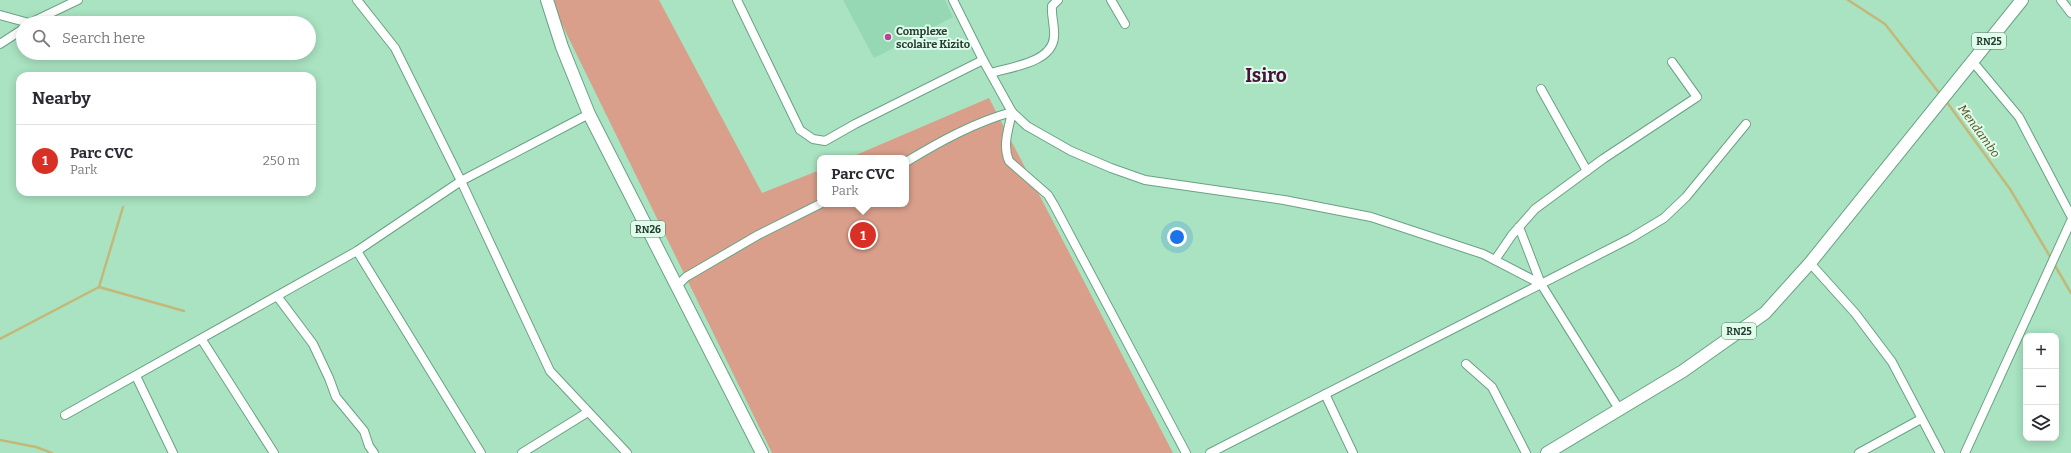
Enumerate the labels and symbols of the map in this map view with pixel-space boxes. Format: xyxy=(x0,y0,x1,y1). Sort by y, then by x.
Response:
place label: Complexe scolaire Kizito xyxy=(896,25,970,51)
marker: Complexe scolaire Kizito xyxy=(883,32,893,42)
road number: RN25 xyxy=(1972,33,2006,49)
district label: Isiro xyxy=(1245,64,1287,87)
water label: Mendambo xyxy=(1955,102,2003,160)
pin: 1 xyxy=(850,220,876,250)
road number: RN26 xyxy=(631,221,665,237)
your location xyxy=(1167,227,1187,247)
road number: RN25 xyxy=(1722,323,1756,339)

